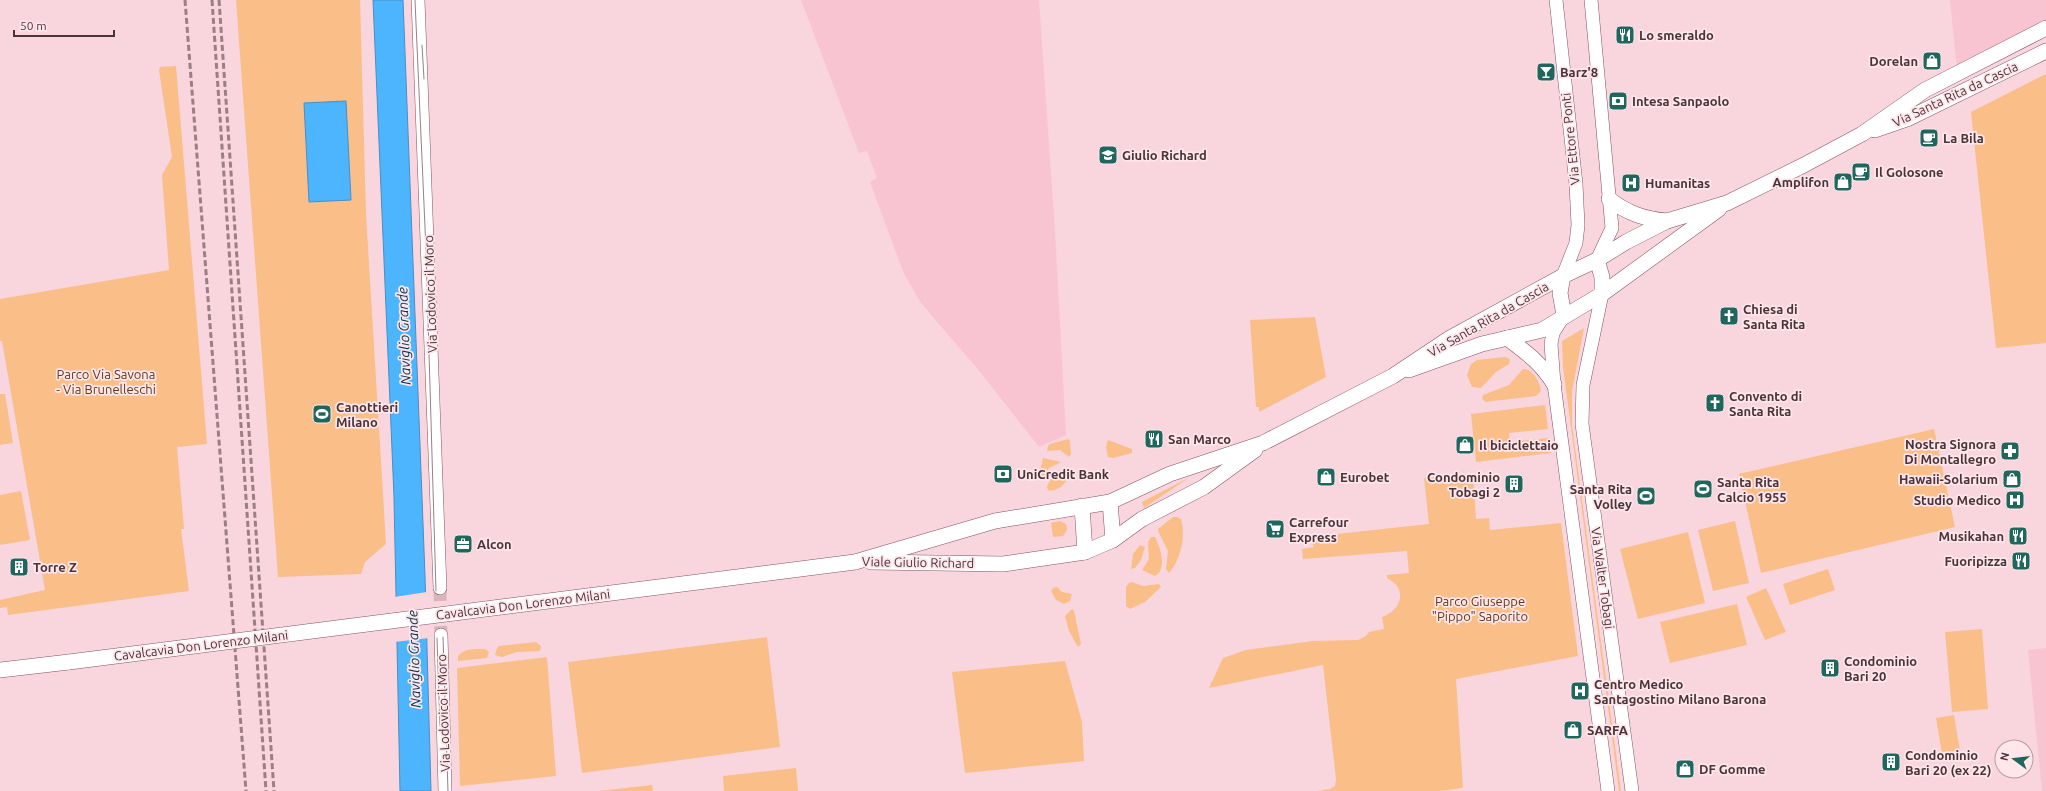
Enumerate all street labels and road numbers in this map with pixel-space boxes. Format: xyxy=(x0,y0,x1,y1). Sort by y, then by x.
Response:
street label: Via Santa Rita da Cascia xyxy=(1890,59,2020,129)
street label: Via Ettore Ponti xyxy=(1558,92,1582,186)
street label: Via Lodovico il Moro xyxy=(421,235,439,353)
street label: Via Santa Rita da Cascia xyxy=(1425,279,1551,359)
street label: Via Walter Tobagi xyxy=(1589,526,1617,630)
street label: Viale Giulio Richard xyxy=(862,554,974,570)
street label: Cavalcavia Don Lorenzo Milani xyxy=(435,586,611,622)
street label: Cavalcavia Don Lorenzo Milani xyxy=(113,627,289,663)
street label: Via Lodovico il Moro xyxy=(434,654,452,772)

